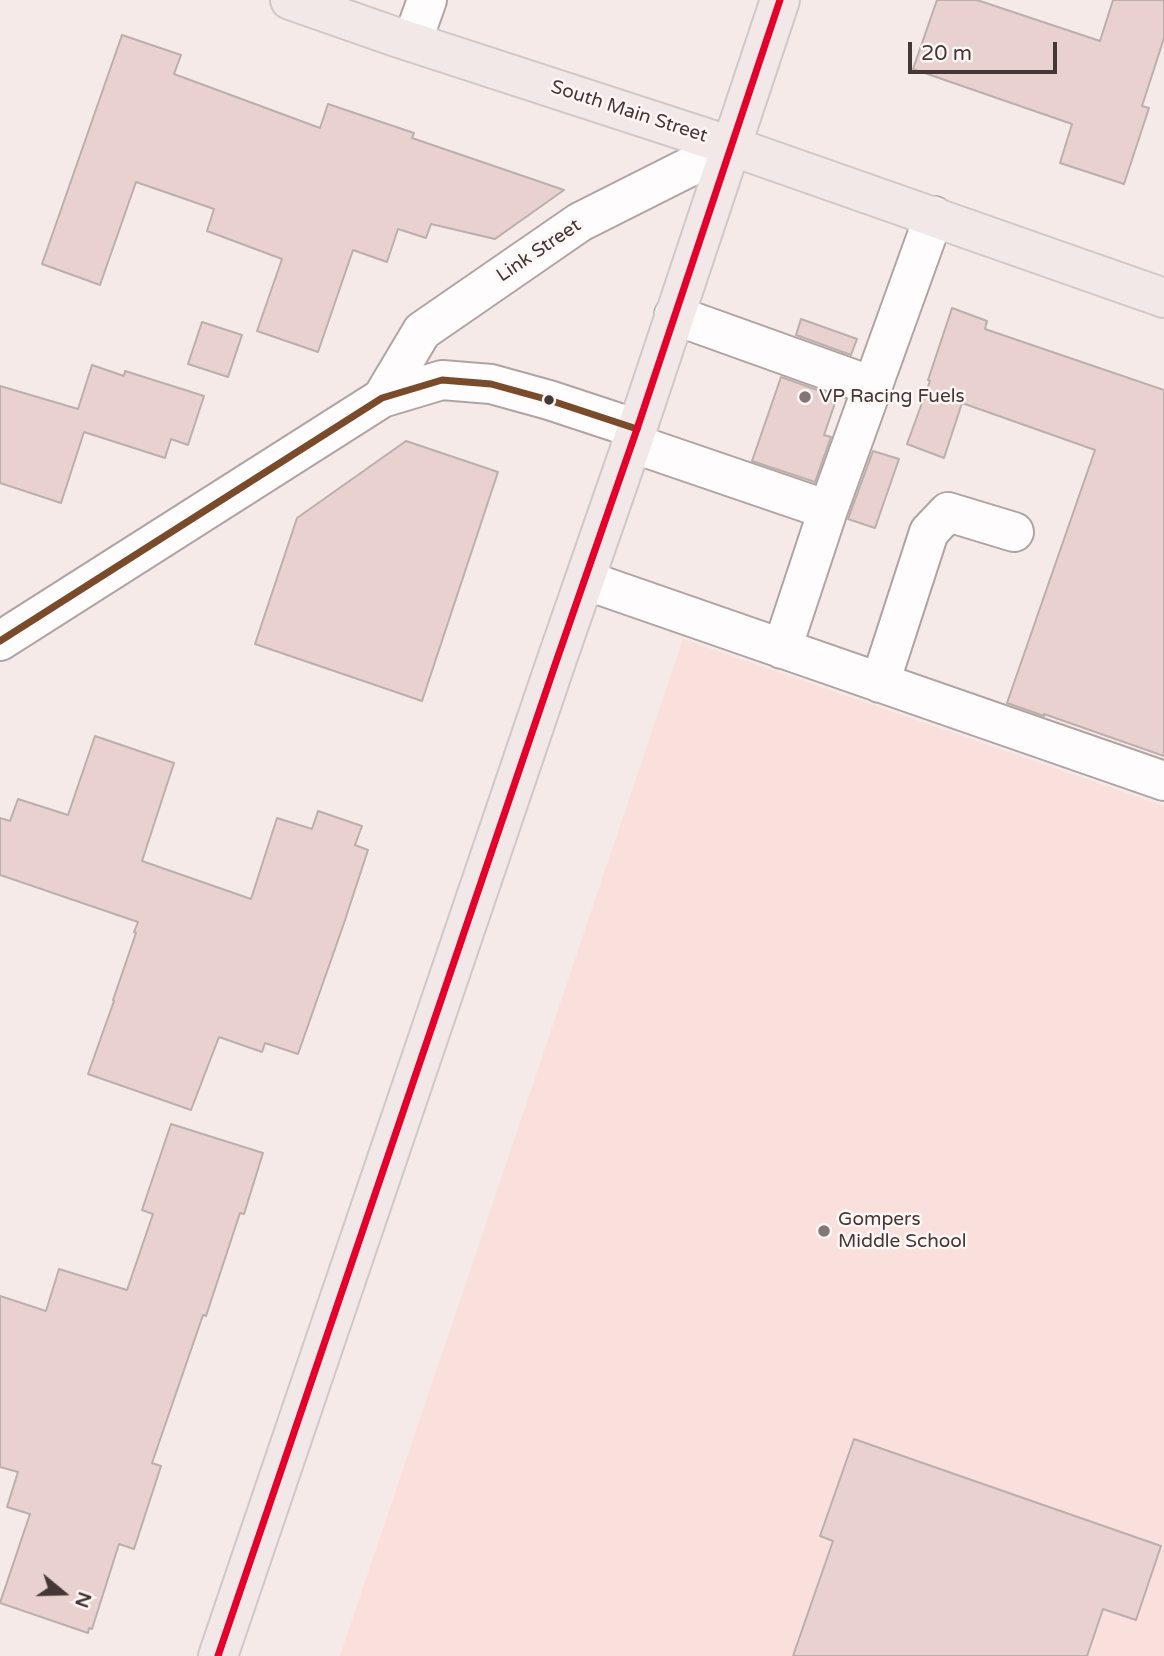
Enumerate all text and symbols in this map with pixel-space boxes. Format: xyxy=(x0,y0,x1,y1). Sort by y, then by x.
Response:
scale bar xyxy=(912,28,1061,72)
text: 20 m xyxy=(921,41,972,66)
street label: South Main Street xyxy=(548,76,710,148)
street label: Link Street xyxy=(492,214,586,288)
place label: VP Racing Fuels xyxy=(819,386,965,408)
marker: VP Racing Fuels xyxy=(797,389,813,405)
unlabelled marker xyxy=(542,393,556,407)
place label: Gompers Middle School xyxy=(838,1209,967,1253)
marker: Gompers Middle School xyxy=(816,1223,832,1239)
north arrow xyxy=(28,1558,98,1628)
text: N xyxy=(70,1589,96,1611)

